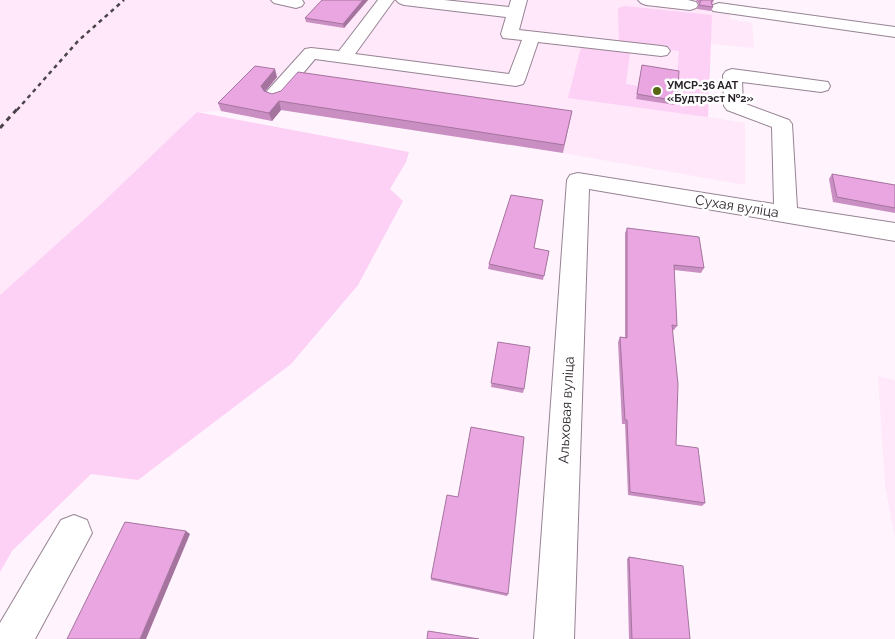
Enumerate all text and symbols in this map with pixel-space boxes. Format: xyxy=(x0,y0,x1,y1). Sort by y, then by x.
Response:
place label: УМСР-36 ААТ «Будтрэст №2» xyxy=(666,79,754,105)
marker: УМСР-36 ААТ «Будтрэст №2» xyxy=(651,85,663,97)
street label: Сухая вуліца xyxy=(694,191,780,221)
street label: Альховая вуліца xyxy=(555,356,577,464)

